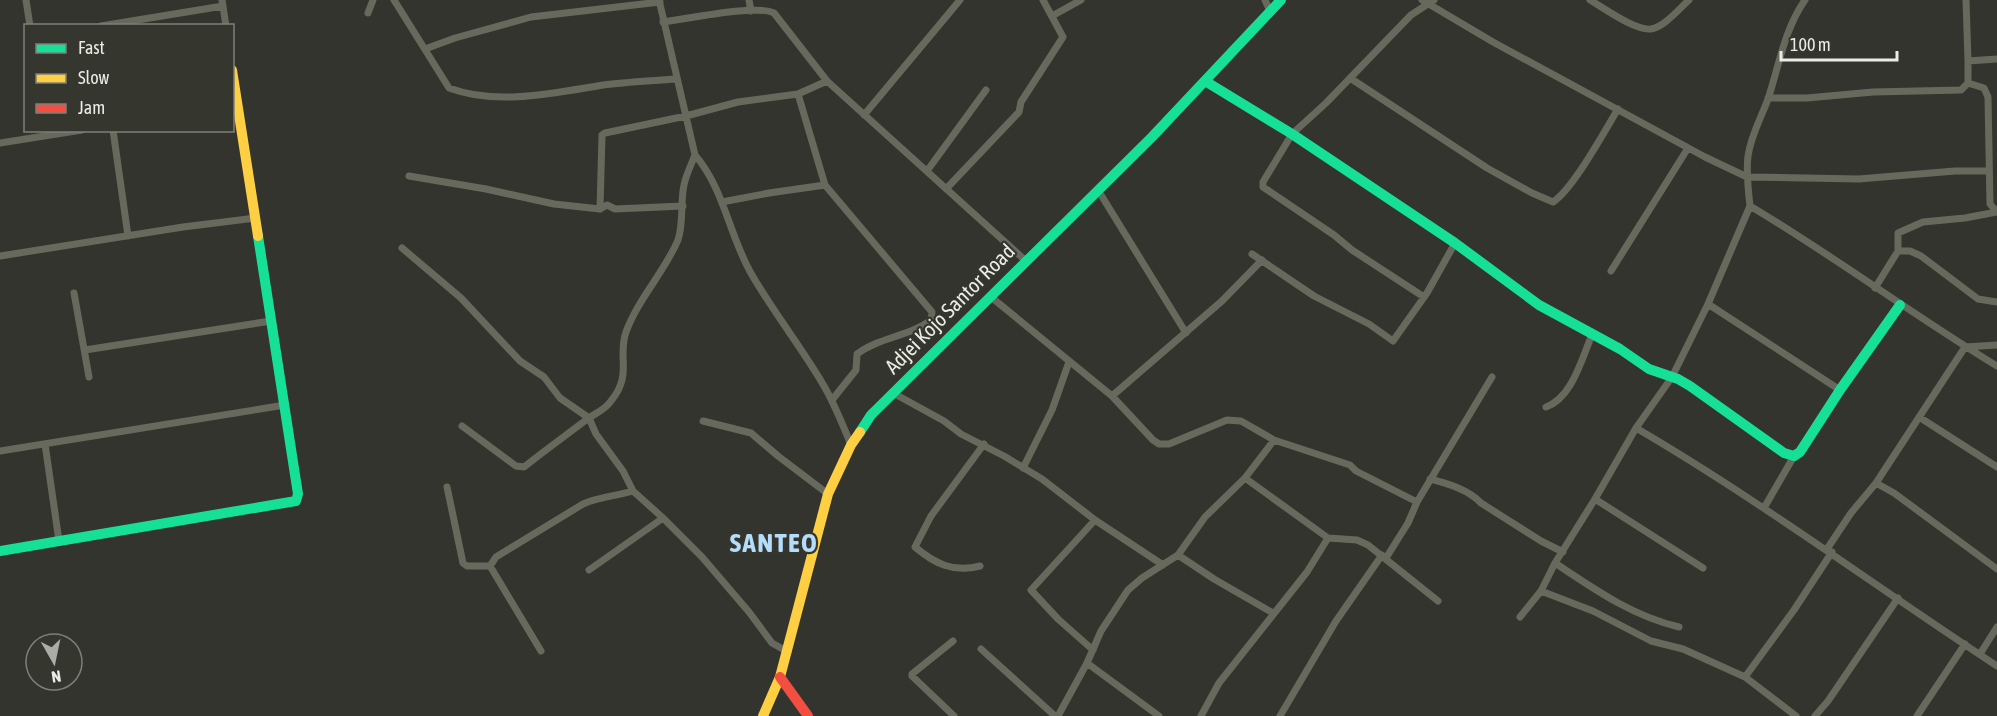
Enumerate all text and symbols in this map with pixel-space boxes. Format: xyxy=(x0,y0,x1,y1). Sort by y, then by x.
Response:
legend xyxy=(24,24,234,132)
scale bar xyxy=(1781,24,1896,62)
text: 100 m xyxy=(1790,34,1831,55)
text: Fast xyxy=(78,37,105,58)
text: Slow xyxy=(78,67,109,88)
text: Jam xyxy=(78,97,105,118)
street label: Adjei Kojo Santor Road xyxy=(880,239,1019,378)
district label: SANTEO xyxy=(730,527,818,558)
north arrow xyxy=(24,632,84,692)
text: N xyxy=(50,667,62,686)

